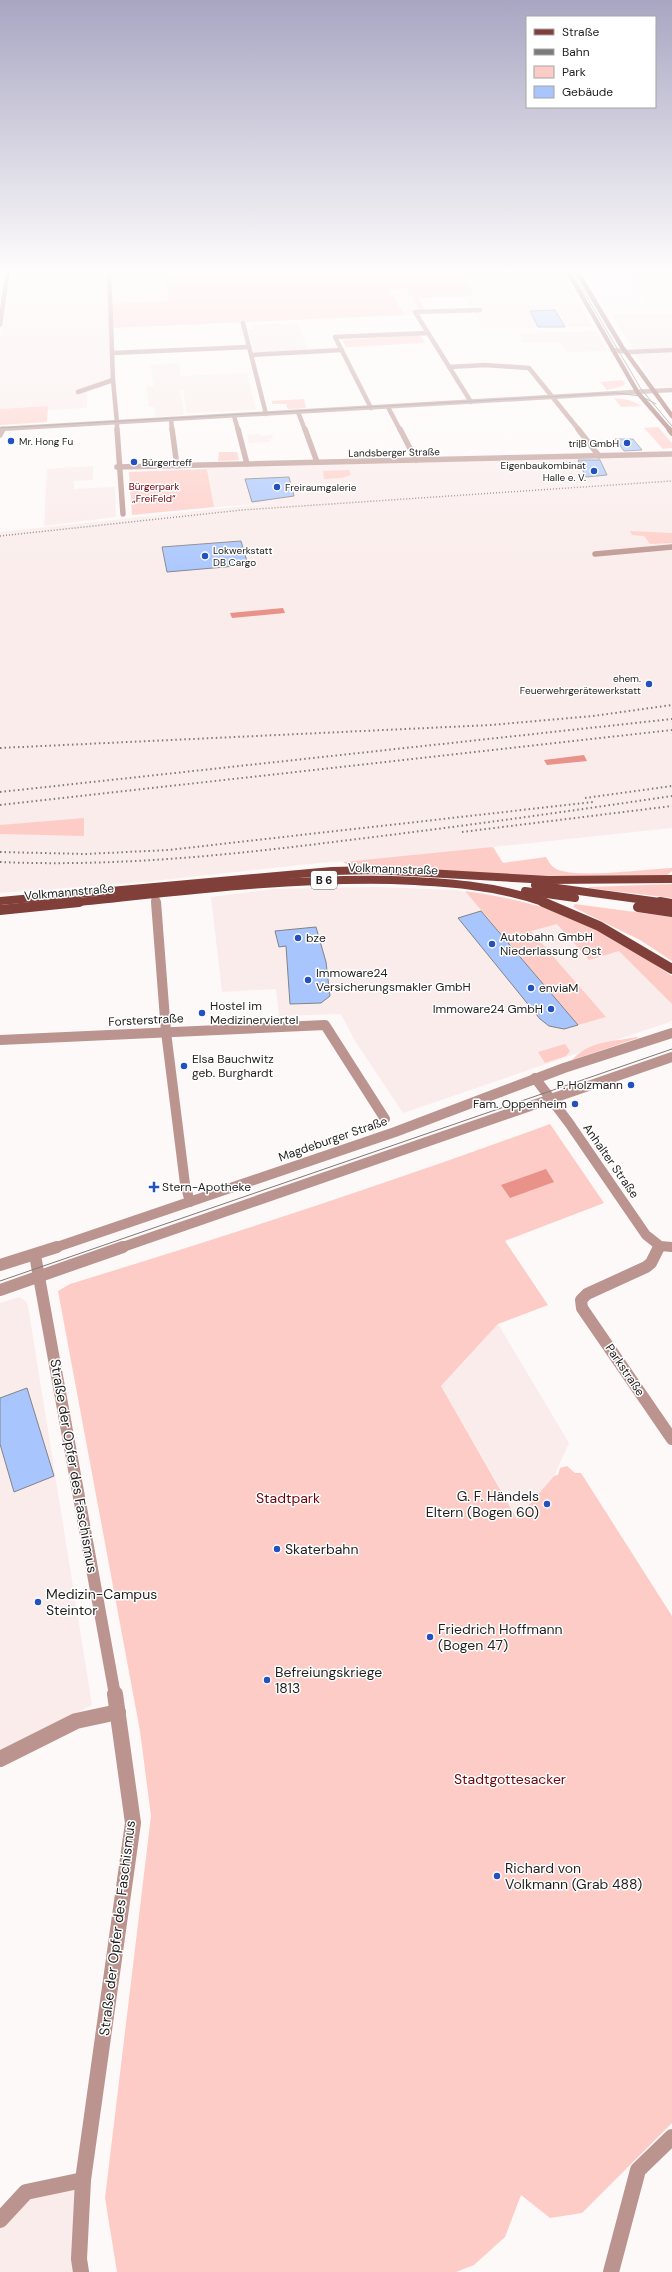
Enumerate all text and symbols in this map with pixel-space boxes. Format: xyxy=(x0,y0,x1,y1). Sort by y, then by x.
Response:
legend xyxy=(526,16,656,108)
text: Straße xyxy=(562,24,599,40)
text: Bahn xyxy=(562,44,590,60)
text: Park xyxy=(562,64,586,80)
text: Gebäude xyxy=(562,84,613,100)
place label: Mr. Hong Fu xyxy=(19,435,73,448)
marker: Mr. Hong Fu xyxy=(6,436,16,446)
place label: tri|B GmbH xyxy=(568,437,619,450)
marker: tri|B GmbH xyxy=(622,438,632,448)
street label: Landsberger Straße xyxy=(348,445,440,460)
place label: Bürgertreff xyxy=(142,456,193,469)
marker: Bürgertreff xyxy=(129,457,139,467)
place label: Eigenbaukombinat Halle e. V. xyxy=(501,459,586,484)
marker: Eigenbaukombinat Halle e. V. xyxy=(589,466,599,476)
park label: Bürgerpark „FreiFeld“ xyxy=(129,480,179,505)
place label: Freiraumgalerie xyxy=(285,481,357,494)
marker: Freiraumgalerie xyxy=(272,482,282,492)
place label: Lokwerkstatt DB Cargo xyxy=(213,544,273,569)
marker: Lokwerkstatt DB Cargo xyxy=(200,551,210,561)
place label: ehem. Feuerwehrgerätewerkstatt xyxy=(520,672,641,697)
marker: ehem. Feuerwehrgerätewerkstatt xyxy=(644,679,654,689)
street label: Volkmannstraße xyxy=(348,859,438,879)
road number: B 6 xyxy=(311,871,337,889)
street label: Volkmannstraße xyxy=(23,880,115,904)
place label: Autobahn GmbH Niederlassung Ost xyxy=(500,929,602,959)
place label: bze xyxy=(306,930,326,946)
marker: bze xyxy=(293,933,303,943)
marker: Autobahn GmbH Niederlassung Ost xyxy=(487,939,497,949)
place label: Immoware24 Versicherungsmakler GmbH xyxy=(316,965,471,995)
marker: Immoware24 Versicherungsmakler GmbH xyxy=(303,975,313,985)
place label: enviaM xyxy=(539,980,578,996)
marker: enviaM xyxy=(526,983,536,993)
place label: Hostel im Medizinerviertel xyxy=(210,998,298,1028)
place label: Immoware24 GmbH xyxy=(433,1001,543,1017)
marker: Immoware24 GmbH xyxy=(546,1004,556,1014)
marker: Hostel im Medizinerviertel xyxy=(197,1008,207,1018)
street label: Forsterstraße xyxy=(108,1010,184,1030)
place label: Elsa Bauchwitz geb. Burghardt xyxy=(192,1051,274,1081)
marker: Elsa Bauchwitz geb. Burghardt xyxy=(179,1061,189,1071)
place label: P. Holzmann xyxy=(557,1077,623,1093)
marker: P. Holzmann xyxy=(626,1080,636,1090)
place label: Fam. Oppenheim xyxy=(473,1096,567,1112)
marker: Fam. Oppenheim xyxy=(570,1099,580,1109)
street label: Magdeburger Straße xyxy=(276,1113,390,1165)
street label: Anhalter Straße xyxy=(579,1121,643,1201)
place label: Stern-Apotheke xyxy=(162,1179,251,1195)
marker: Stern-Apotheke xyxy=(149,1182,159,1192)
street label: Parkstraße xyxy=(602,1341,648,1399)
street label: Straße der Opfer des Faschismus xyxy=(46,1358,102,1574)
place label: G. F. Händels Eltern (Bogen 60) xyxy=(426,1487,539,1521)
park label: Stadtpark xyxy=(256,1489,320,1507)
marker: G. F. Händels Eltern (Bogen 60) xyxy=(542,1499,552,1509)
place label: Skaterbahn xyxy=(285,1540,358,1558)
marker: Skaterbahn xyxy=(272,1544,282,1554)
place label: Medizin-Campus Steintor xyxy=(46,1585,157,1619)
marker: Medizin-Campus Steintor xyxy=(33,1597,43,1607)
place label: Friedrich Hoffmann (Bogen 47) xyxy=(438,1620,563,1654)
marker: Friedrich Hoffmann (Bogen 47) xyxy=(425,1632,435,1642)
place label: Befreiungskriege 1813 xyxy=(275,1663,382,1697)
marker: Befreiungskriege 1813 xyxy=(262,1675,272,1685)
park label: Stadtgottesacker xyxy=(454,1770,566,1788)
street label: Straße der Opfer des Faschismus xyxy=(95,1819,139,2037)
place label: Richard von Volkmann (Grab 488) xyxy=(505,1859,642,1893)
marker: Richard von Volkmann (Grab 488) xyxy=(492,1871,502,1881)

